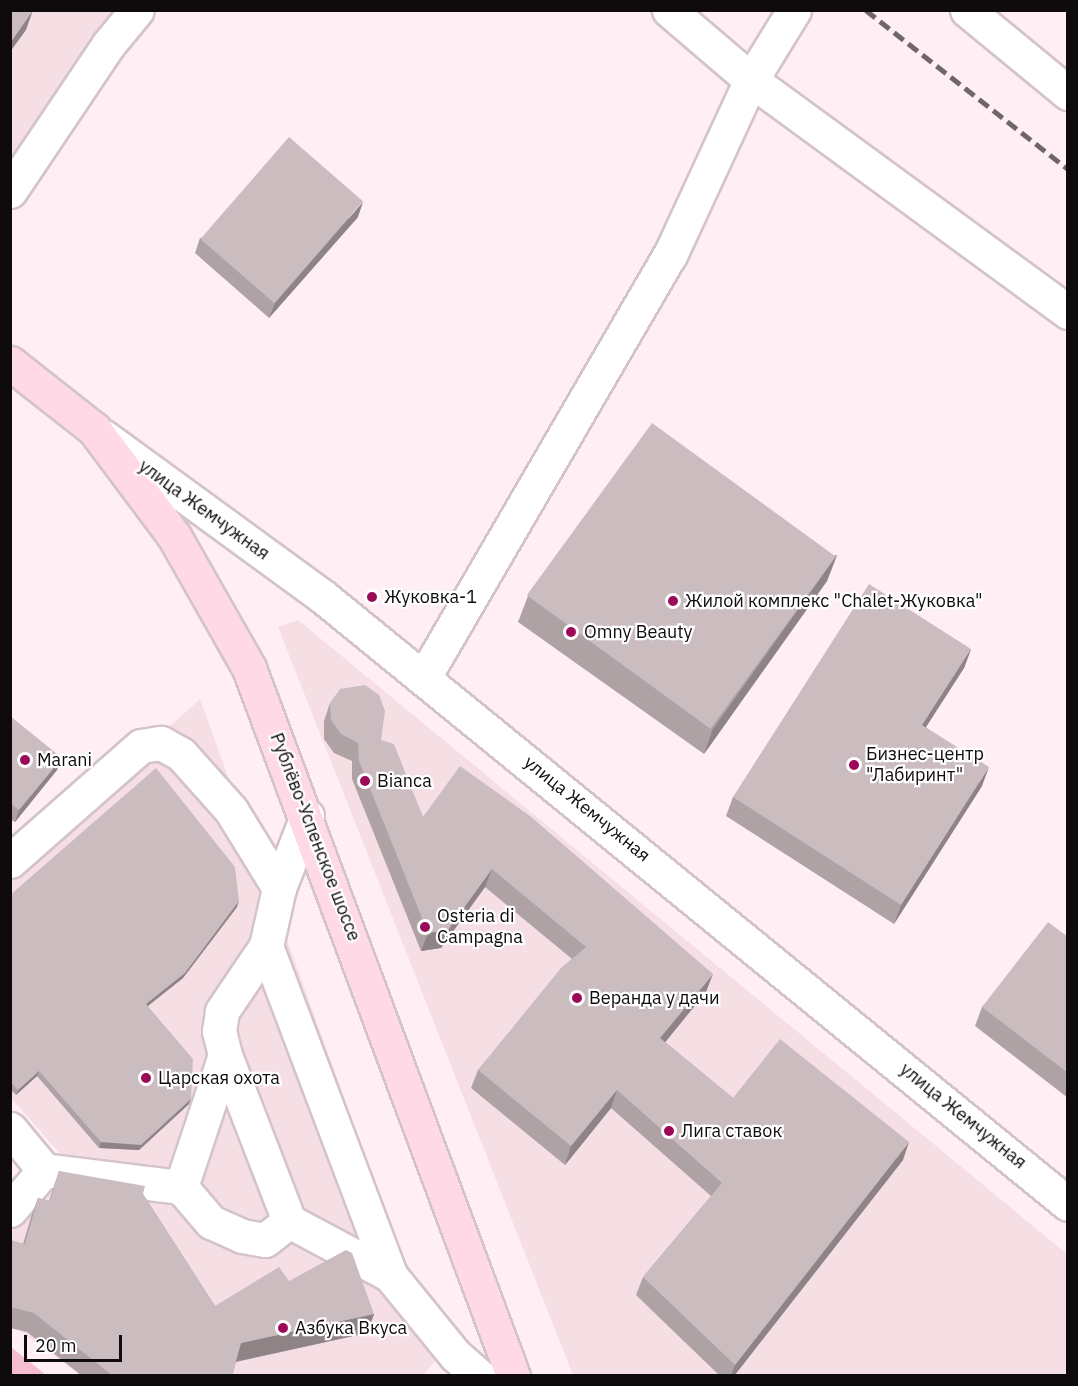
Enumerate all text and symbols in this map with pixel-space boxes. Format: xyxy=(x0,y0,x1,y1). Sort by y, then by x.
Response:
street label: улица Жемчужная xyxy=(135,455,273,565)
place label: Жуковка-1 xyxy=(384,586,477,608)
marker: Жуковка-1 xyxy=(365,590,379,604)
place label: Жилой комплекс "Chalet-Жуковка" xyxy=(685,590,982,612)
marker: Жилой комплекс "Chalet-Жуковка" xyxy=(666,594,680,608)
place label: Omny Beauty xyxy=(584,621,693,643)
marker: Omny Beauty xyxy=(562,623,580,641)
street label: Рублёво-Успенское шоссе xyxy=(265,730,365,944)
place label: Бизнес-центр "Лабиринт" xyxy=(866,744,984,786)
place label: Marani xyxy=(37,749,92,771)
street label: улица Жемчужная xyxy=(520,752,654,866)
marker: Marani xyxy=(18,753,32,767)
marker: Бизнес-центр "Лабиринт" xyxy=(847,758,861,772)
place label: Bianca xyxy=(377,770,432,792)
marker: Bianca xyxy=(358,774,372,788)
place label: Osteria di Campagna xyxy=(437,906,523,948)
marker: Osteria di Campagna xyxy=(418,920,432,934)
place label: Веранда у дачи xyxy=(589,987,720,1009)
marker: Веранда у дачи xyxy=(570,991,584,1005)
street label: улица Жемчужная xyxy=(896,1059,1030,1173)
place label: Царская охота xyxy=(158,1067,280,1089)
marker: Царская охота xyxy=(139,1071,153,1085)
place label: Лига ставок xyxy=(681,1120,782,1142)
marker: Лига ставок xyxy=(662,1124,676,1138)
place label: Азбука Вкуса xyxy=(295,1317,407,1339)
marker: Азбука Вкуса xyxy=(276,1321,290,1335)
scale bar xyxy=(27,1323,124,1361)
text: 20 m xyxy=(35,1334,77,1357)

